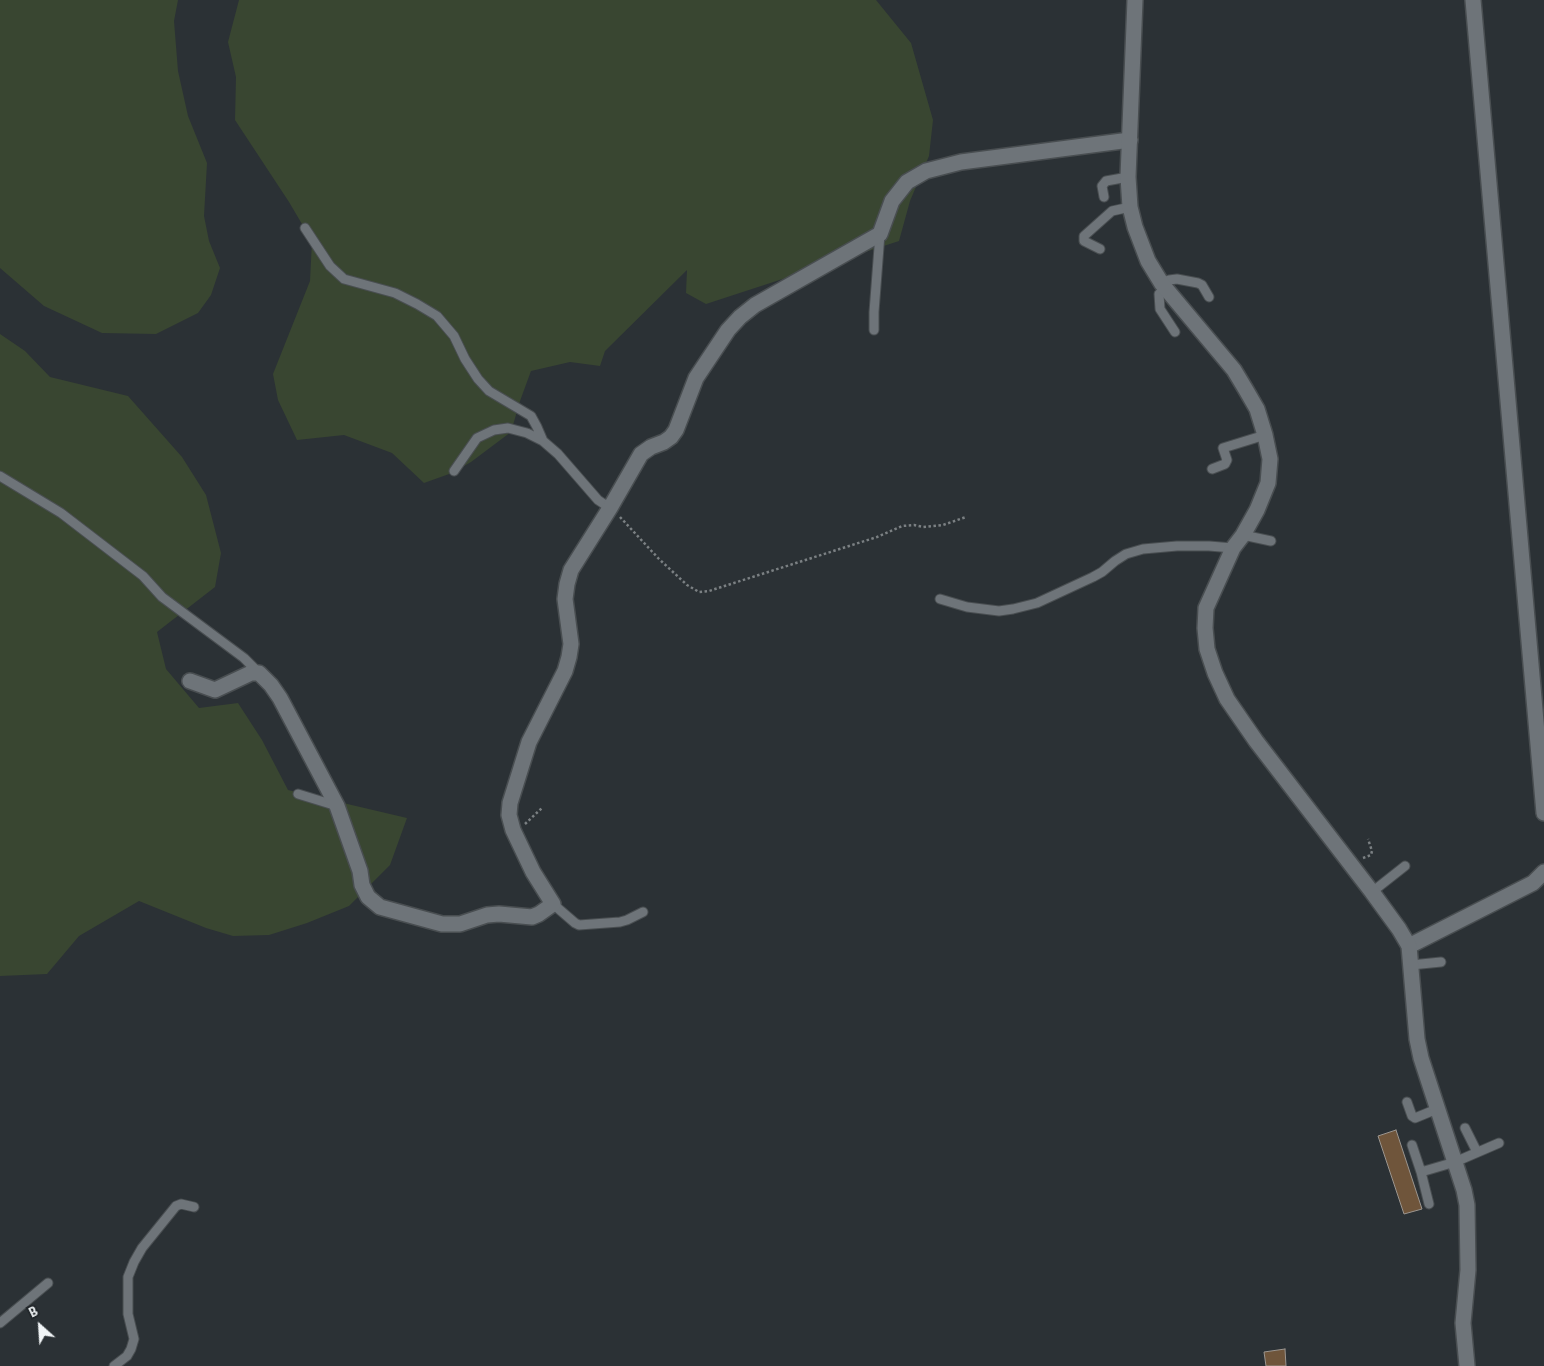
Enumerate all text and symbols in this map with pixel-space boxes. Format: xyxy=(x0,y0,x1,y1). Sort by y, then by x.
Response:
north arrow xyxy=(15,1301,65,1351)
text: B xyxy=(27,1304,40,1321)

